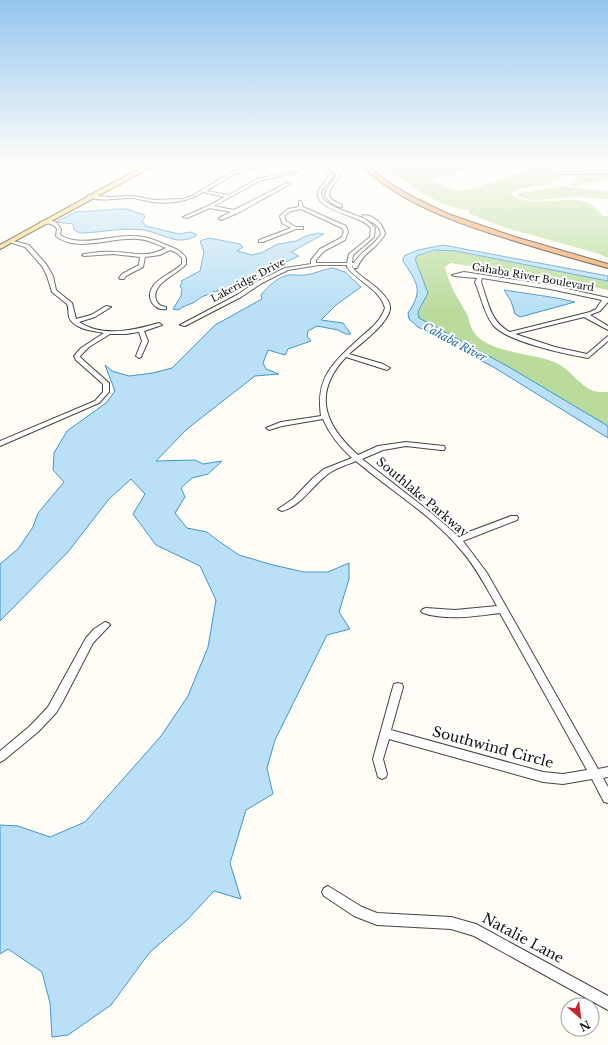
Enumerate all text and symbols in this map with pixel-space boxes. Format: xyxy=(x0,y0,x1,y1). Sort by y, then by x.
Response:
street label: Lakeridge Drive xyxy=(209,255,288,305)
street label: Cahaba River Boulevard xyxy=(471,260,595,294)
water label: Cahaba River xyxy=(421,319,490,365)
street label: Southlake Parkway xyxy=(374,454,473,540)
street label: Southwind Circle xyxy=(430,722,556,772)
street label: Natalie Lane xyxy=(479,909,567,967)
north arrow xyxy=(560,997,600,1037)
text: N xyxy=(576,1017,593,1035)

